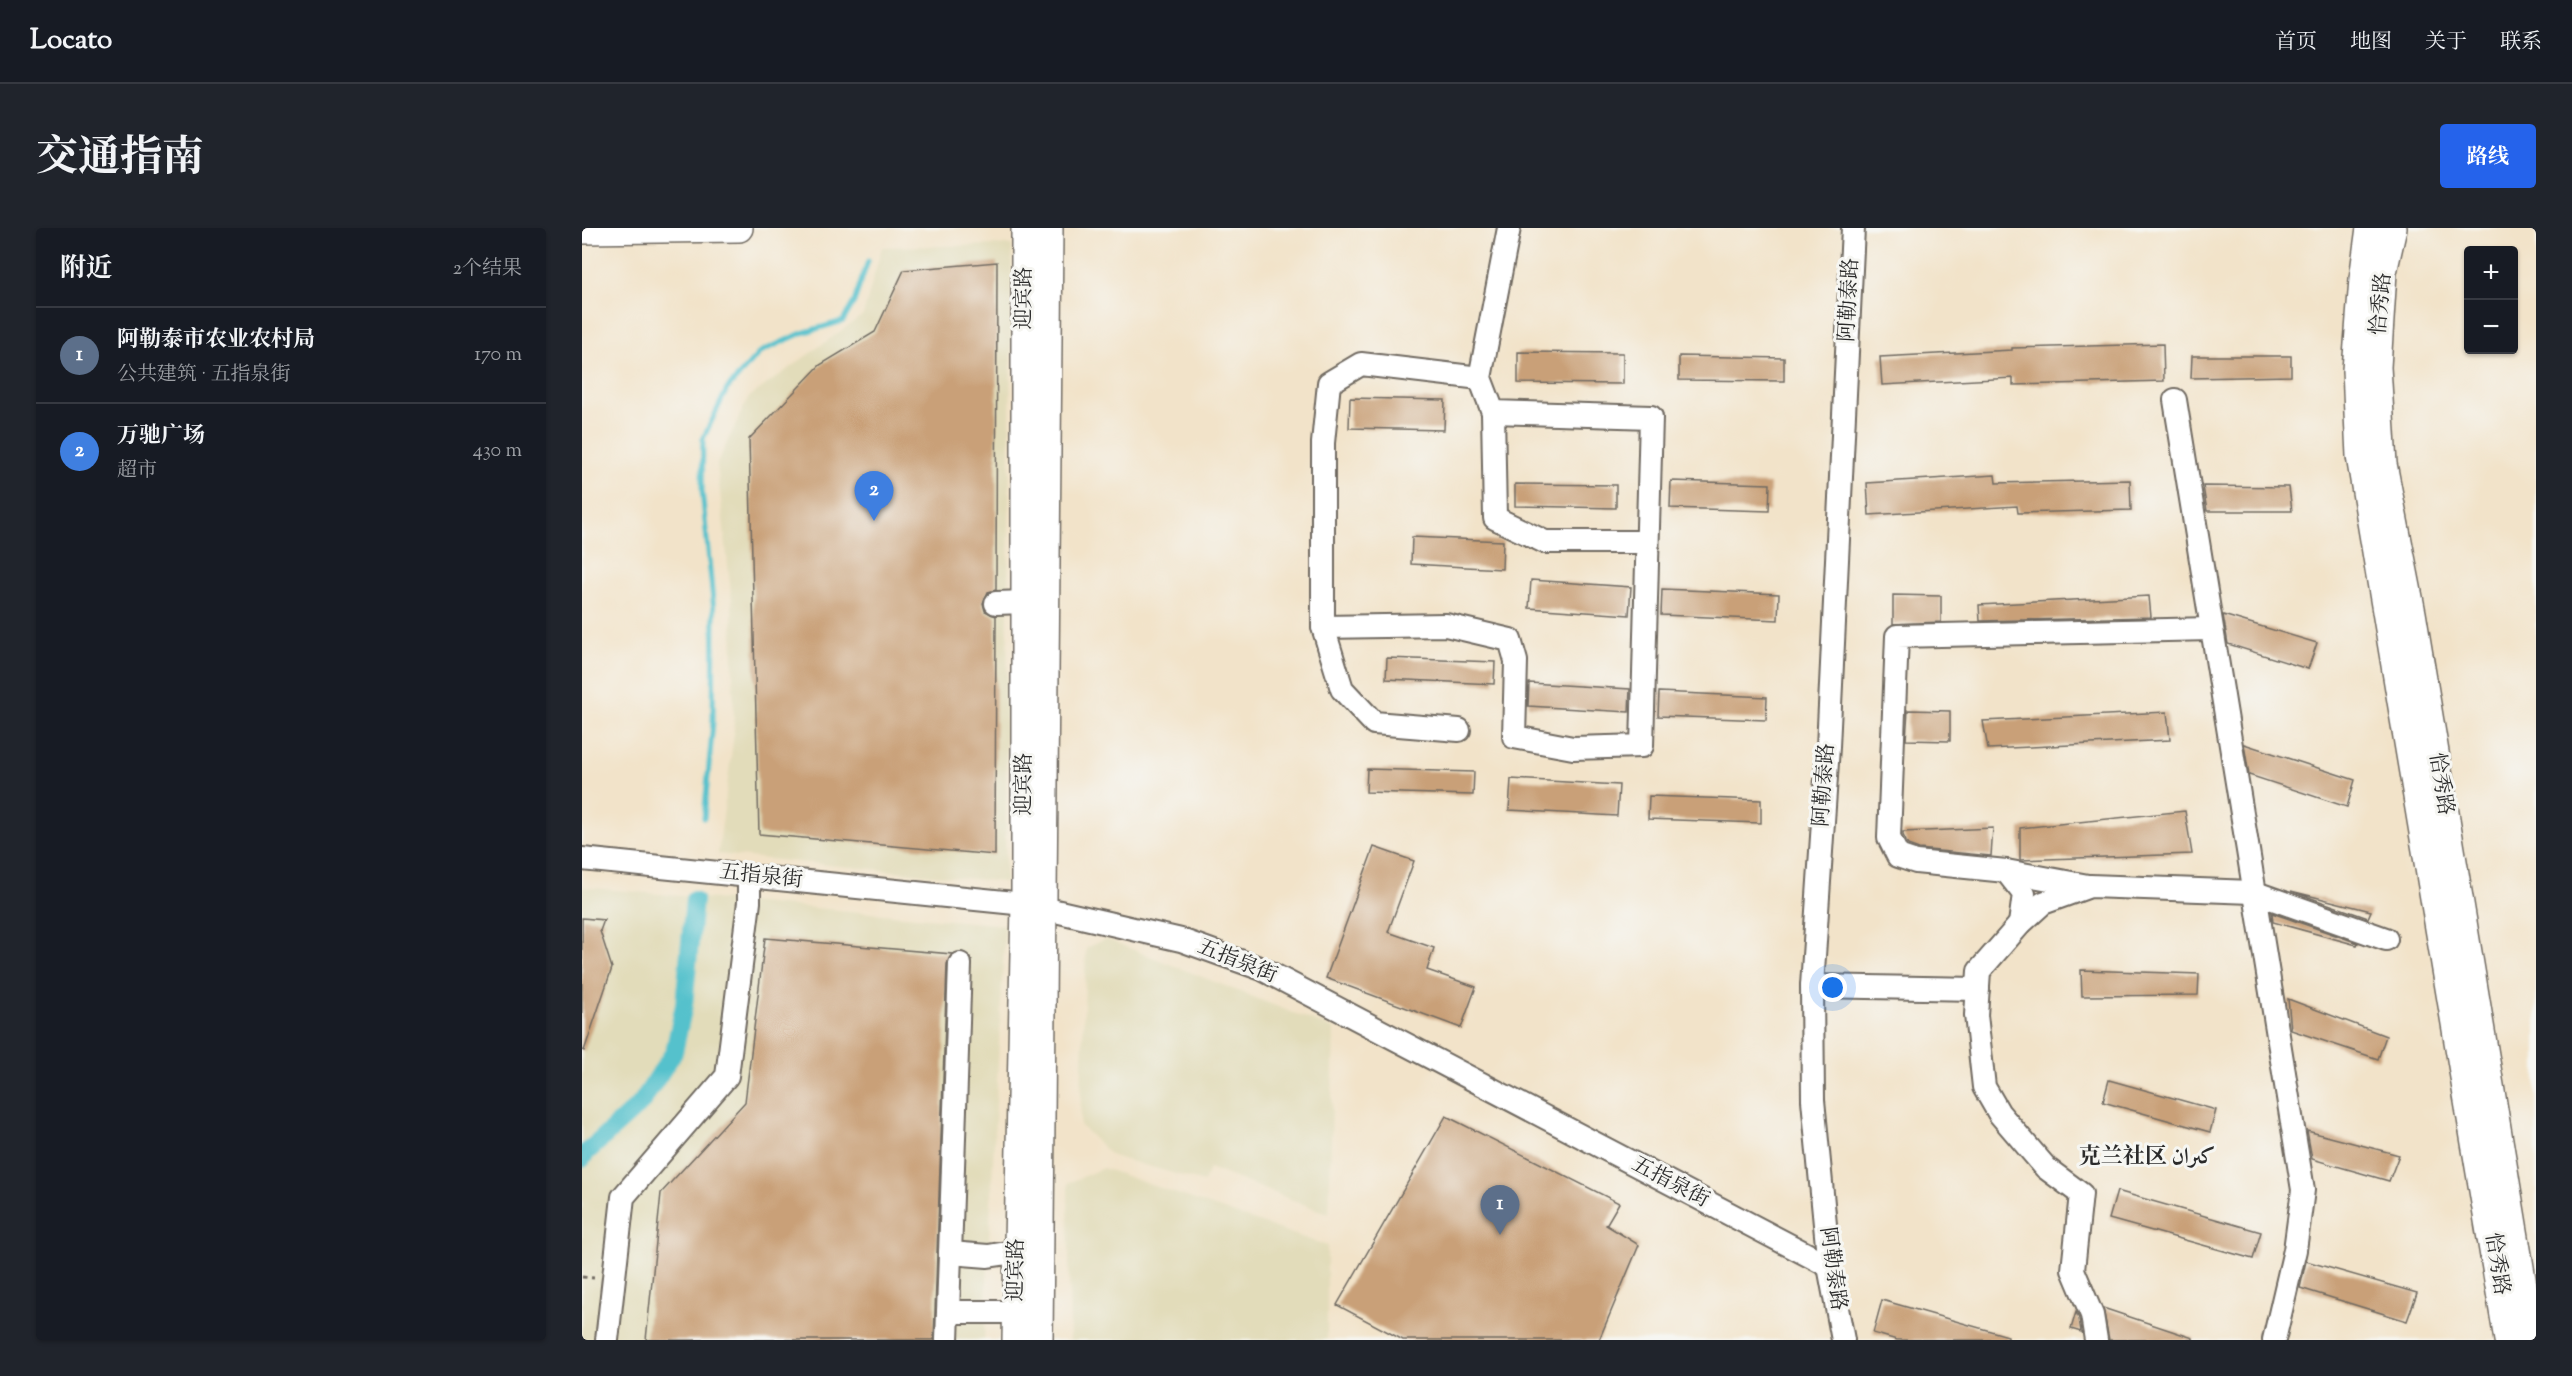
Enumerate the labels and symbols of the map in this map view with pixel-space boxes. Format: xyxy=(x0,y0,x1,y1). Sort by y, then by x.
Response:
street label: 阿勒泰路 xyxy=(1833,257,1867,343)
street label: 迎宾路 xyxy=(1010,267,1040,330)
street label: 恰秀路 xyxy=(2364,271,2400,337)
pin: 2 xyxy=(854,472,894,521)
street label: 阿勒泰路 xyxy=(1807,742,1843,828)
street label: 恰秀路 xyxy=(2420,751,2460,817)
street label: 迎宾路 xyxy=(1010,753,1040,816)
street label: 五指泉街 xyxy=(718,858,804,896)
street label: 五指泉街 xyxy=(1192,932,1282,992)
your location xyxy=(1818,973,1847,1002)
district label: 克兰社区 كىران xyxy=(2079,1142,2215,1174)
street label: 五指泉街 xyxy=(1626,1150,1714,1216)
pin: 1 xyxy=(1480,1186,1520,1235)
street label: 阿勒泰路 xyxy=(1811,1225,1853,1313)
street label: 恰秀路 xyxy=(2476,1231,2516,1297)
street label: 迎宾路 xyxy=(1001,1238,1033,1302)

